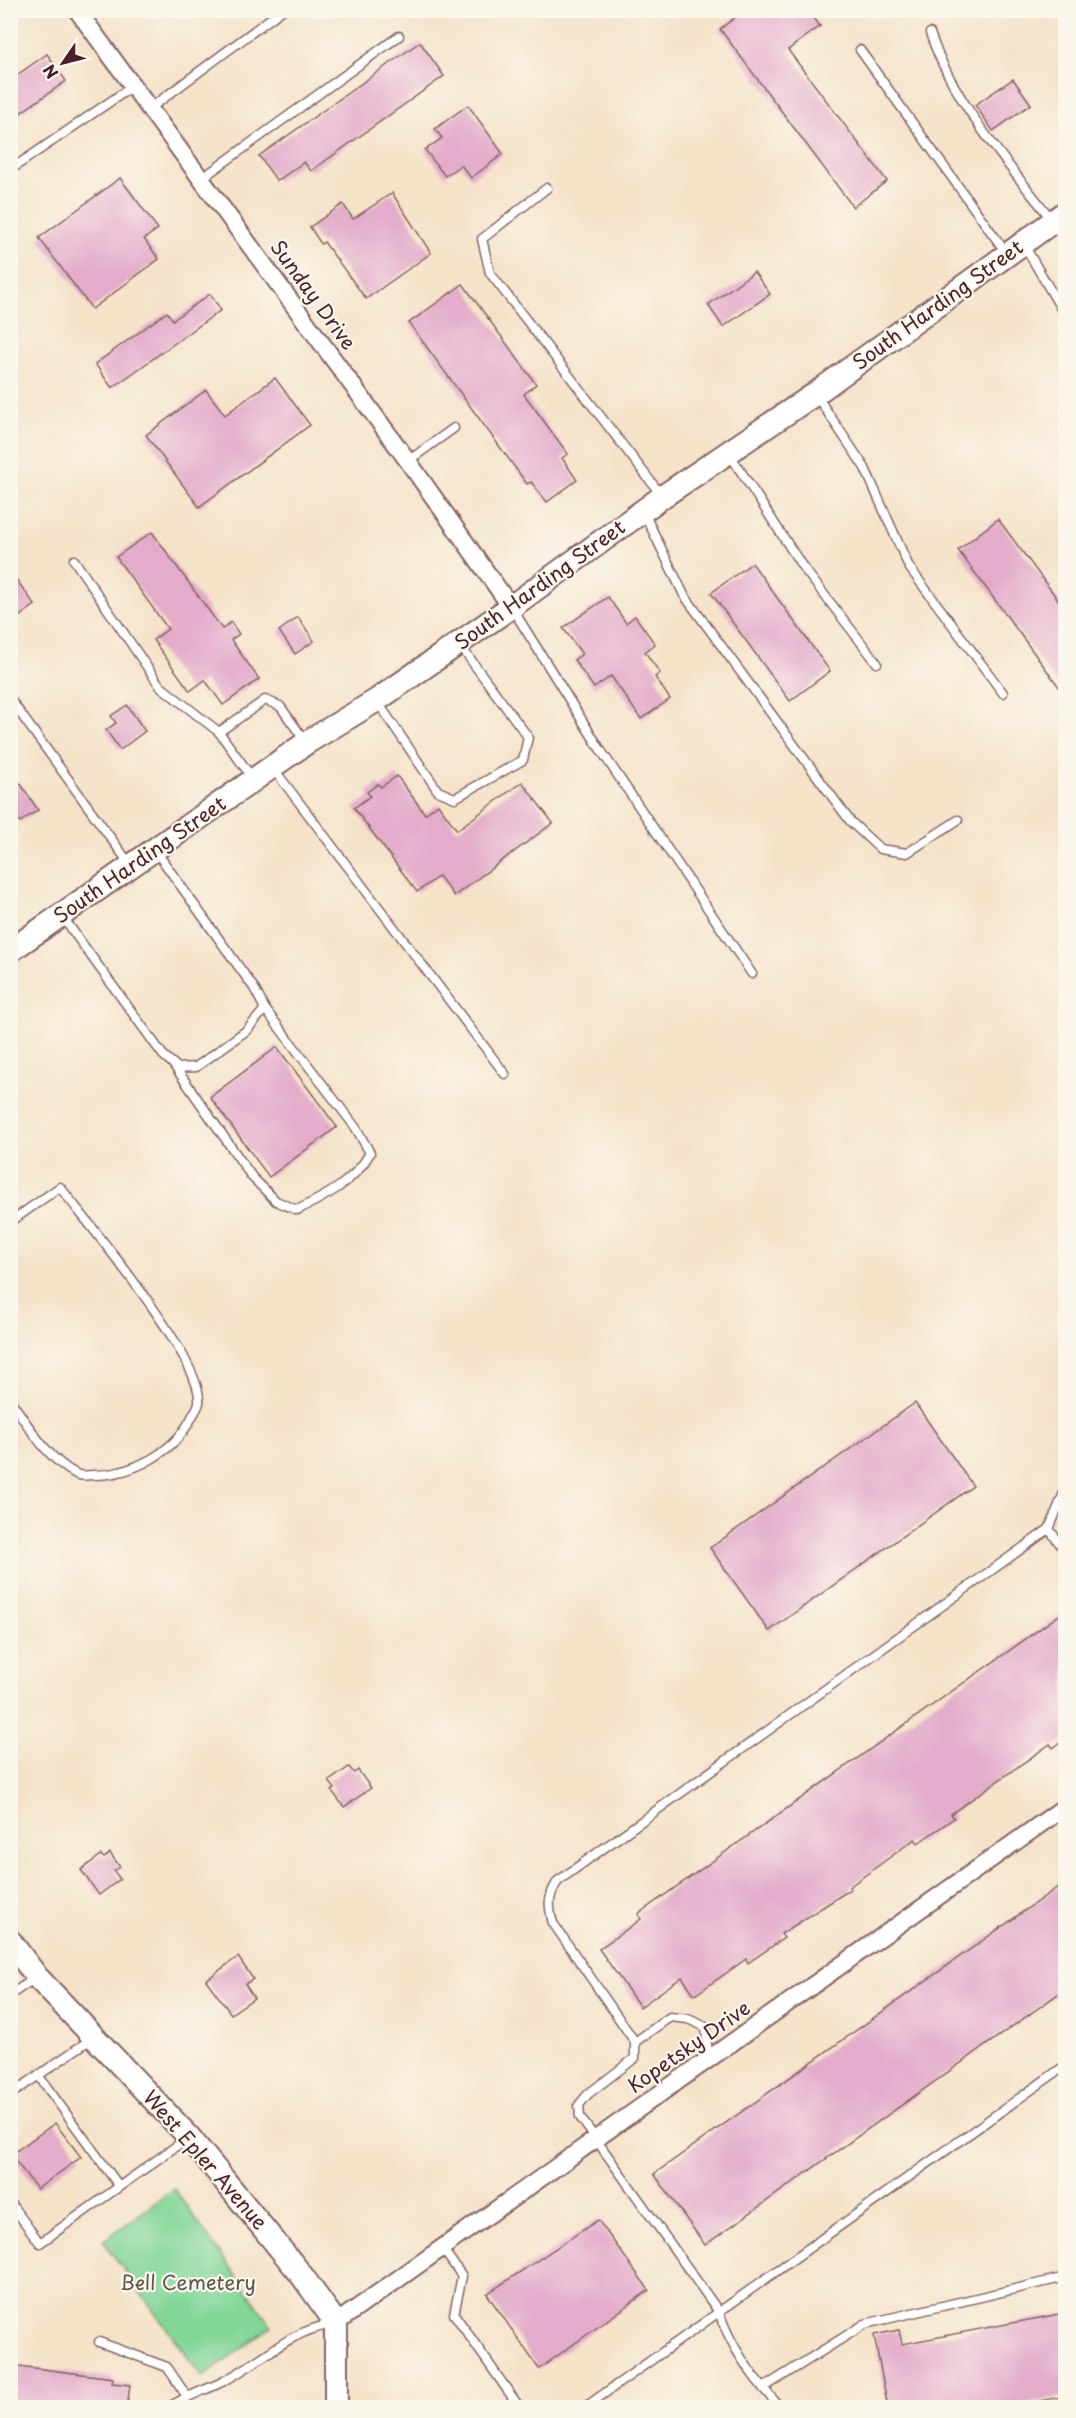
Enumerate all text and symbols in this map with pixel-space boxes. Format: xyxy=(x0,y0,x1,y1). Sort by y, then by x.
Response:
north arrow xyxy=(33,33,93,93)
text: N xyxy=(36,60,63,84)
street label: South Harding Street xyxy=(846,232,1029,376)
street label: Sunday Drive xyxy=(264,233,364,356)
street label: South Harding Street xyxy=(448,512,631,656)
street label: South Harding Street xyxy=(47,788,232,930)
street label: Kopetsky Drive xyxy=(621,1993,756,2100)
street label: West Epler Avenue xyxy=(136,2083,275,2236)
park label: Bell Cemetery xyxy=(120,2267,256,2297)

